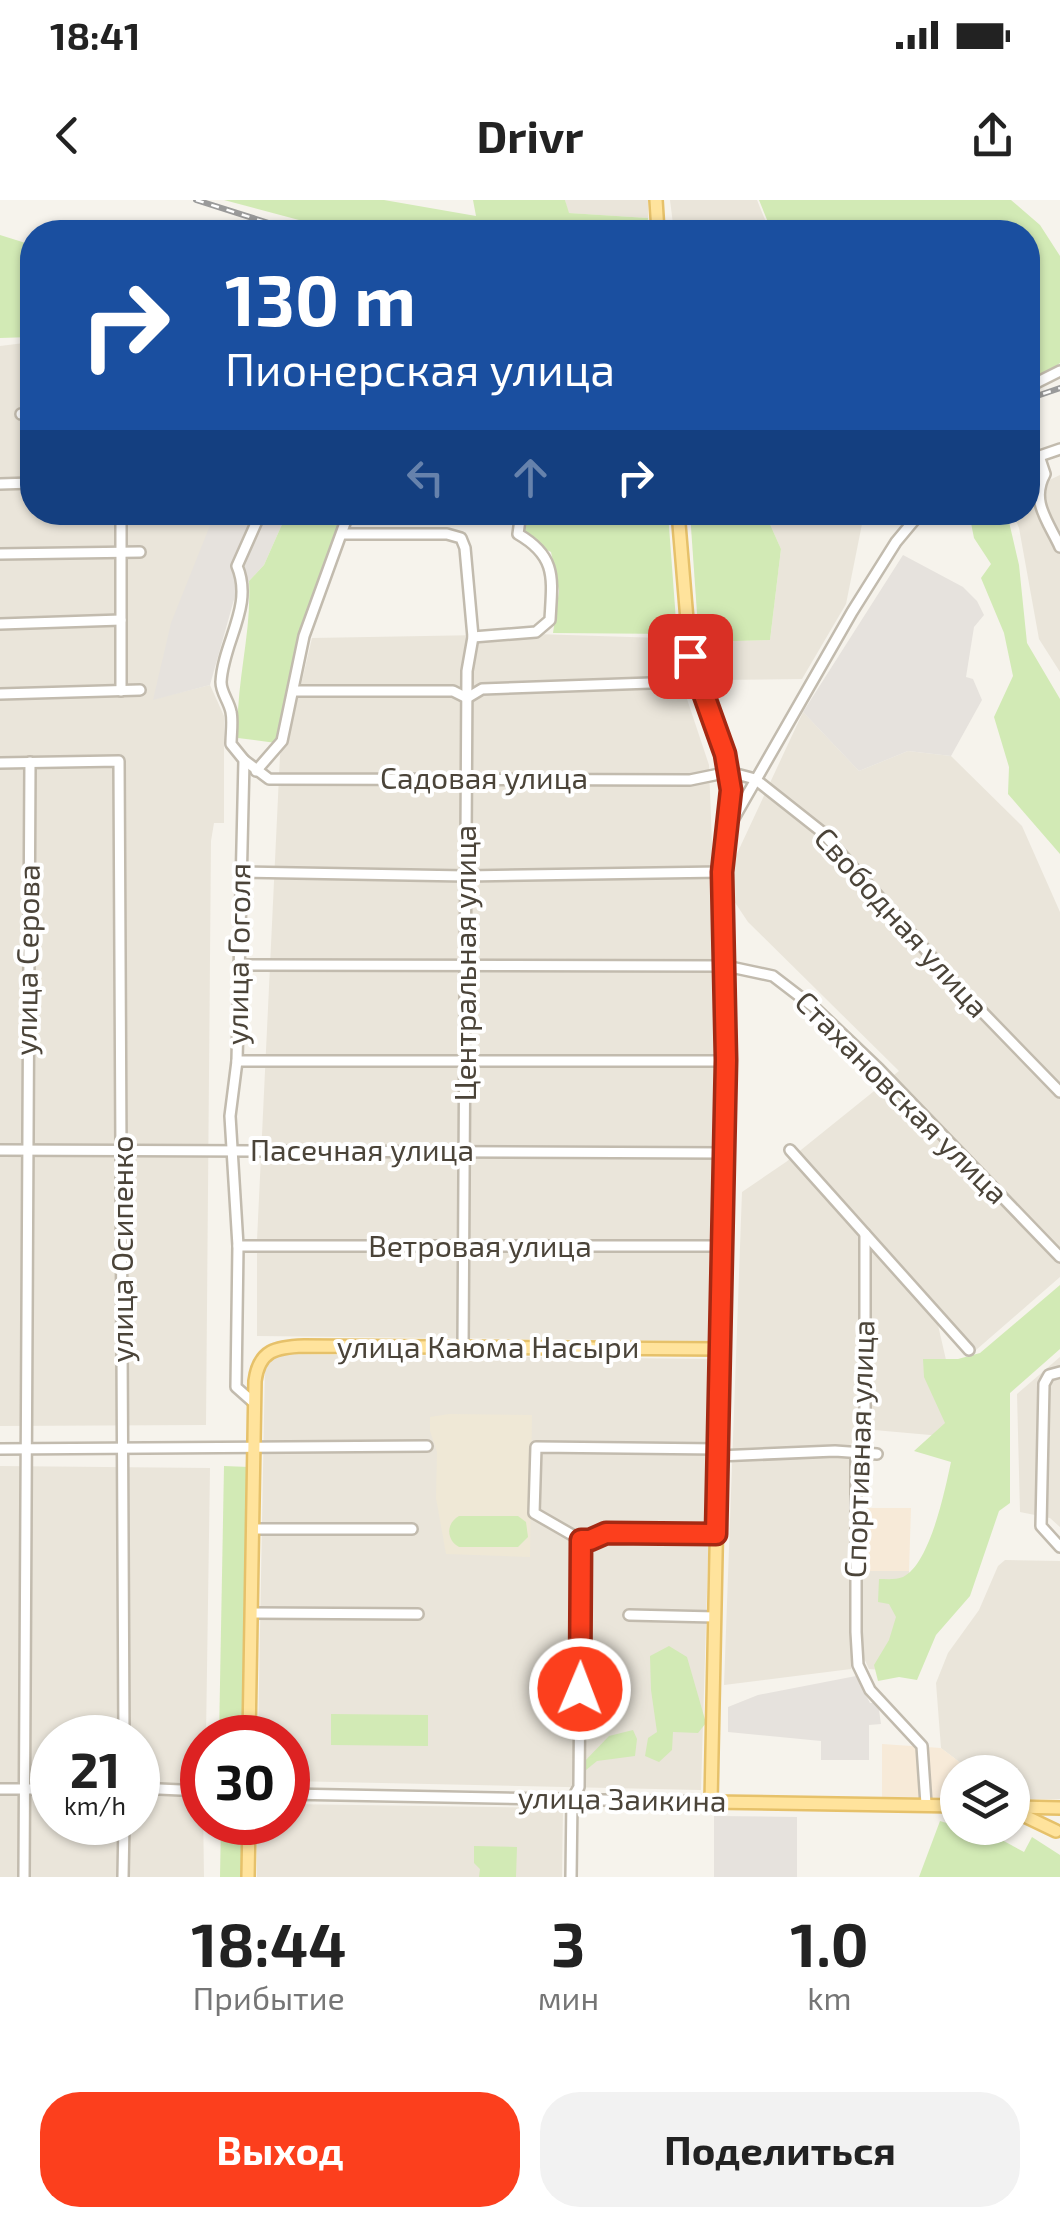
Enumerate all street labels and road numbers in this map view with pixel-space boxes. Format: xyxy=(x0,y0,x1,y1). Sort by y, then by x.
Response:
street label: Садовая улица xyxy=(380,759,588,796)
street label: Свободная улица xyxy=(807,819,997,1025)
street label: Центральная улица xyxy=(446,825,483,1101)
street label: улица Гоголя xyxy=(217,863,258,1045)
street label: улица Серова xyxy=(6,864,47,1056)
street label: Стахановская улица xyxy=(788,983,1016,1211)
street label: Пасечная улица xyxy=(250,1131,474,1168)
street label: улица Осипенко xyxy=(103,1136,140,1362)
street label: Ветровая улица xyxy=(368,1227,592,1264)
street label: Спортивная улица xyxy=(835,1319,882,1579)
street label: улица Каюма Насыри xyxy=(337,1328,639,1365)
street label: улица Заикина xyxy=(517,1778,727,1819)

